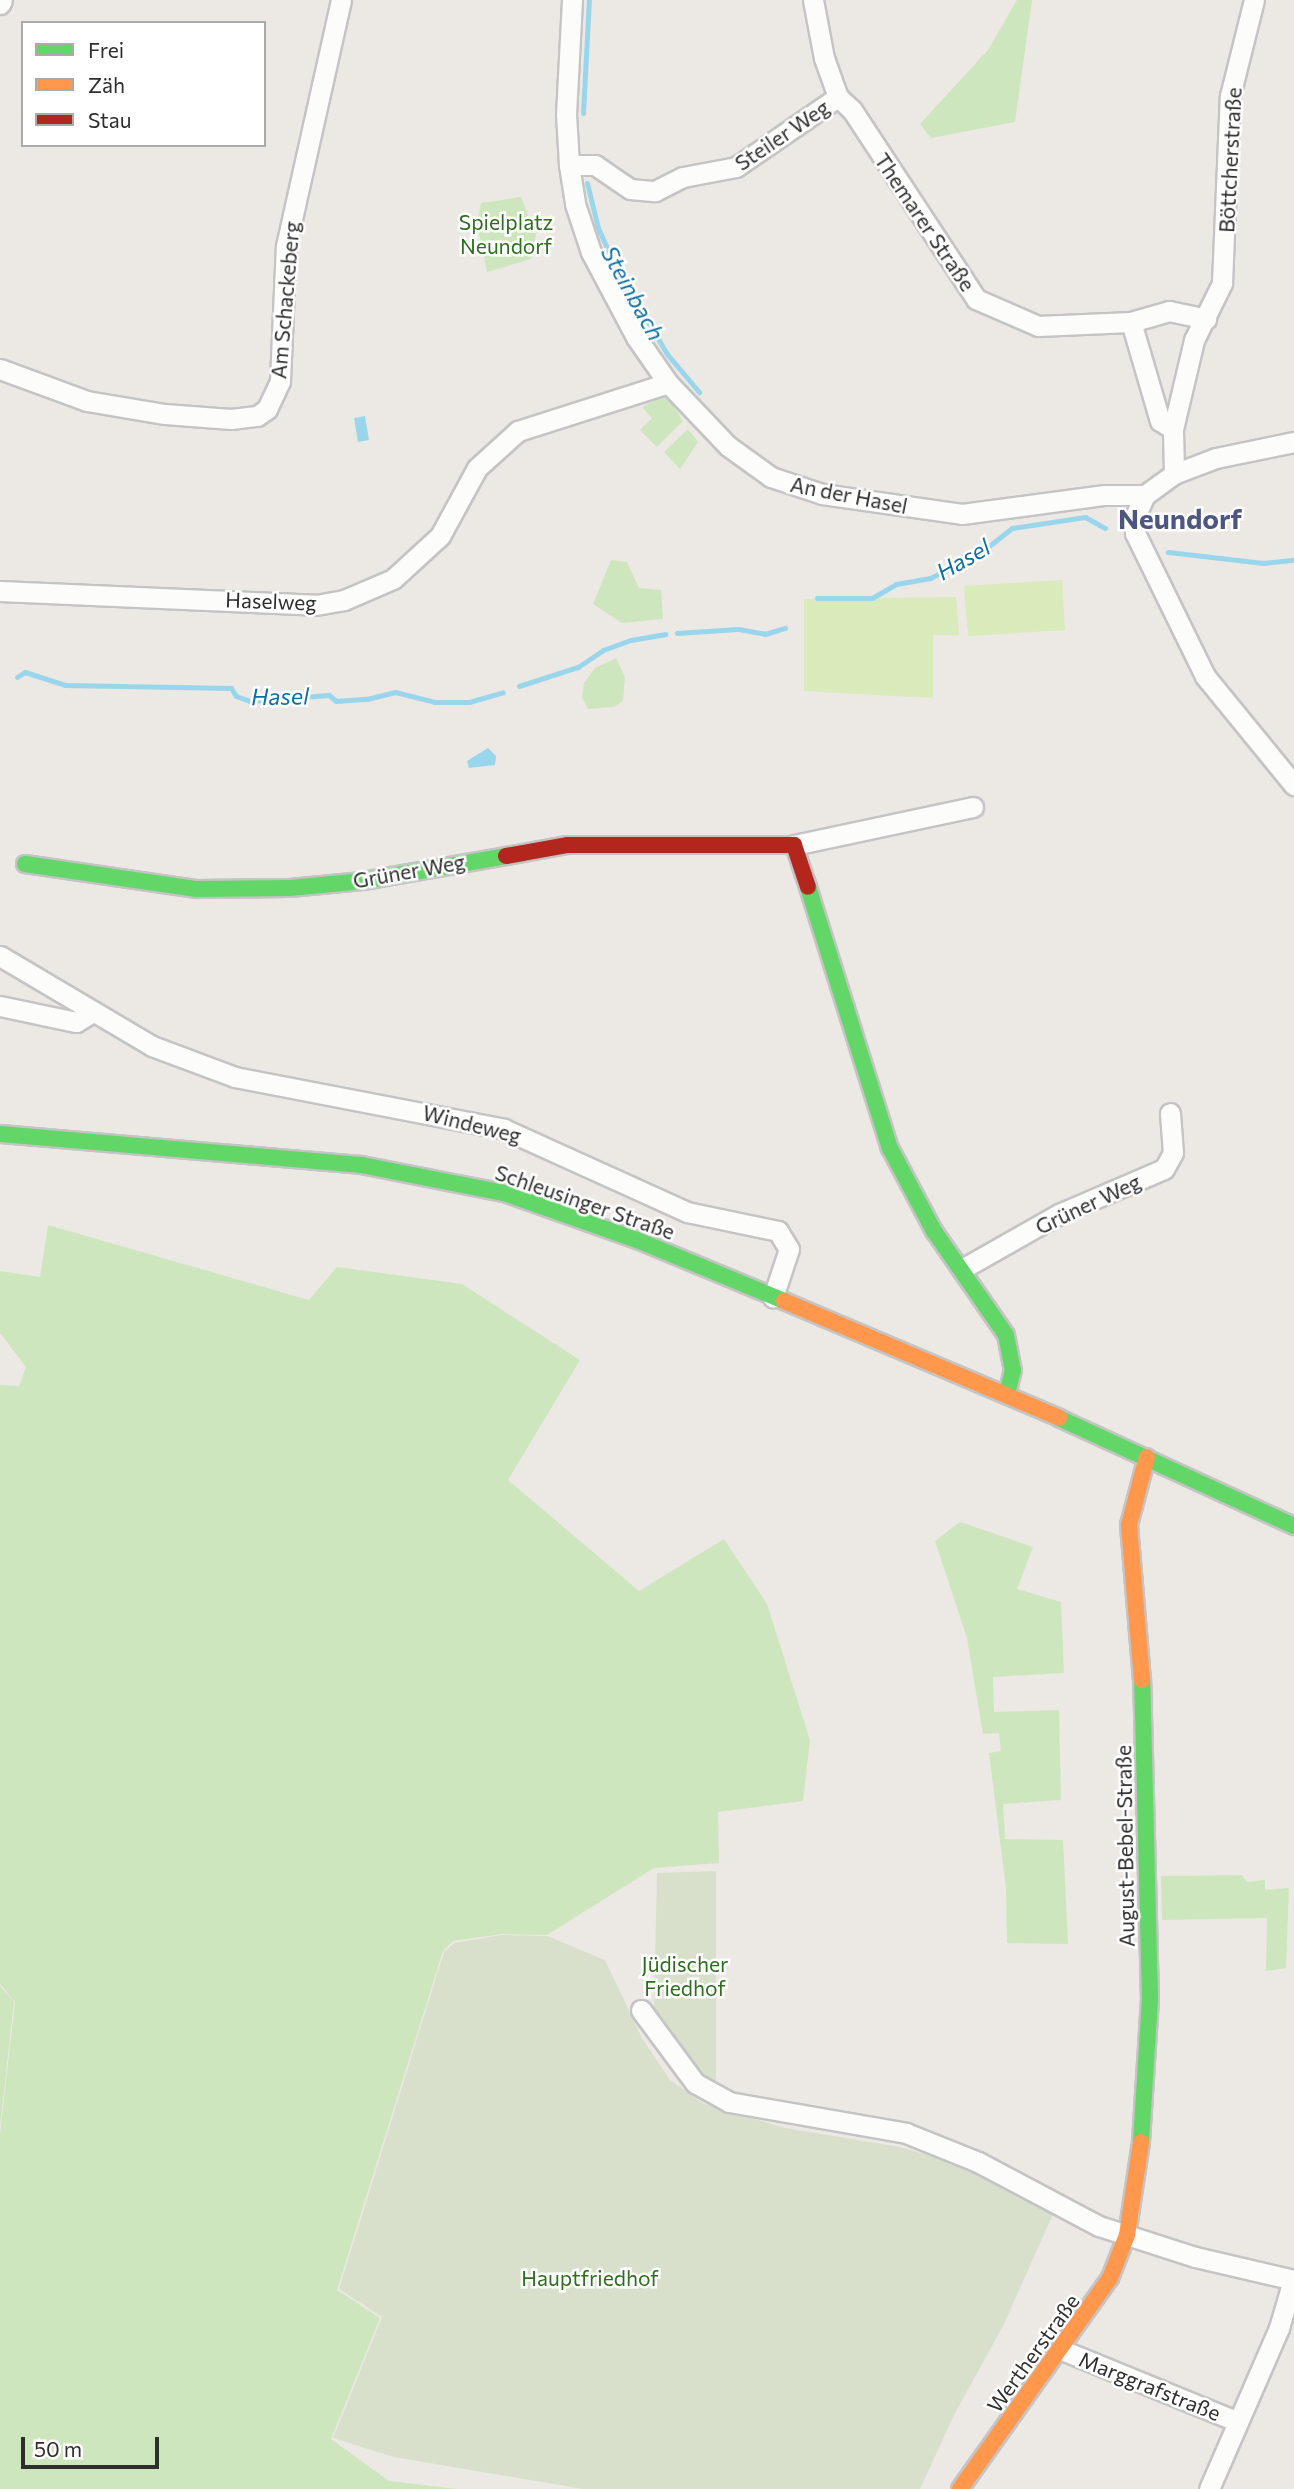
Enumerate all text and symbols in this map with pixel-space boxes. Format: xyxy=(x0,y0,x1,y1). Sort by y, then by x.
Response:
legend xyxy=(21,21,266,147)
text: Frei xyxy=(88,37,124,62)
text: Zäh xyxy=(88,72,125,97)
street label: Böttcherstraße xyxy=(1214,87,1246,233)
street label: Steiler Weg xyxy=(730,94,834,176)
text: Stau xyxy=(88,107,131,132)
street label: Themarer Straße xyxy=(870,148,980,296)
park label: Spielplatz Neundorf xyxy=(459,209,553,259)
street label: Am Schackeberg xyxy=(266,220,304,380)
water label: Steinbach xyxy=(596,241,670,345)
street label: An der Hasel xyxy=(788,471,910,519)
district label: Neundorf xyxy=(1118,501,1242,535)
water label: Hasel xyxy=(931,533,995,585)
street label: Haselweg xyxy=(225,587,317,615)
water label: Hasel xyxy=(251,682,309,710)
street label: Grüner Weg xyxy=(351,849,467,893)
street label: Windeweg xyxy=(420,1100,524,1148)
street label: Schleusinger Straße xyxy=(492,1159,678,1245)
street label: Grüner Weg xyxy=(1031,1169,1145,1239)
street label: August-Bebel-Straße xyxy=(1111,1745,1139,1947)
park label: Jüdischer Friedhof xyxy=(642,1951,728,2001)
park label: Hauptfriedhof xyxy=(521,2265,659,2291)
street label: Wertherstraße xyxy=(982,2289,1084,2417)
street label: Marggrafstraße xyxy=(1076,2346,1224,2426)
scale bar xyxy=(24,2422,163,2466)
text: 50 m xyxy=(34,2436,82,2461)

